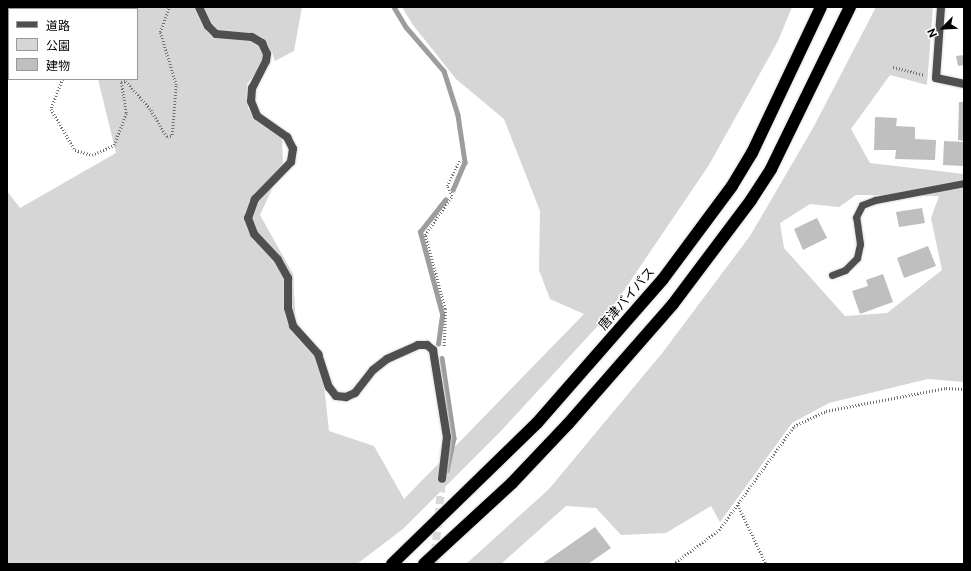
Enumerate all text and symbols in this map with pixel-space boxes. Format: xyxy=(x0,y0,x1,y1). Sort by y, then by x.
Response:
legend xyxy=(8,8,138,80)
north arrow xyxy=(923,8,963,48)
text: 道路 xyxy=(46,19,70,33)
text: N xyxy=(925,27,939,39)
text: 公園 xyxy=(46,39,70,53)
text: 建物 xyxy=(46,59,70,73)
street label: 唐津バイパス xyxy=(596,264,658,334)

